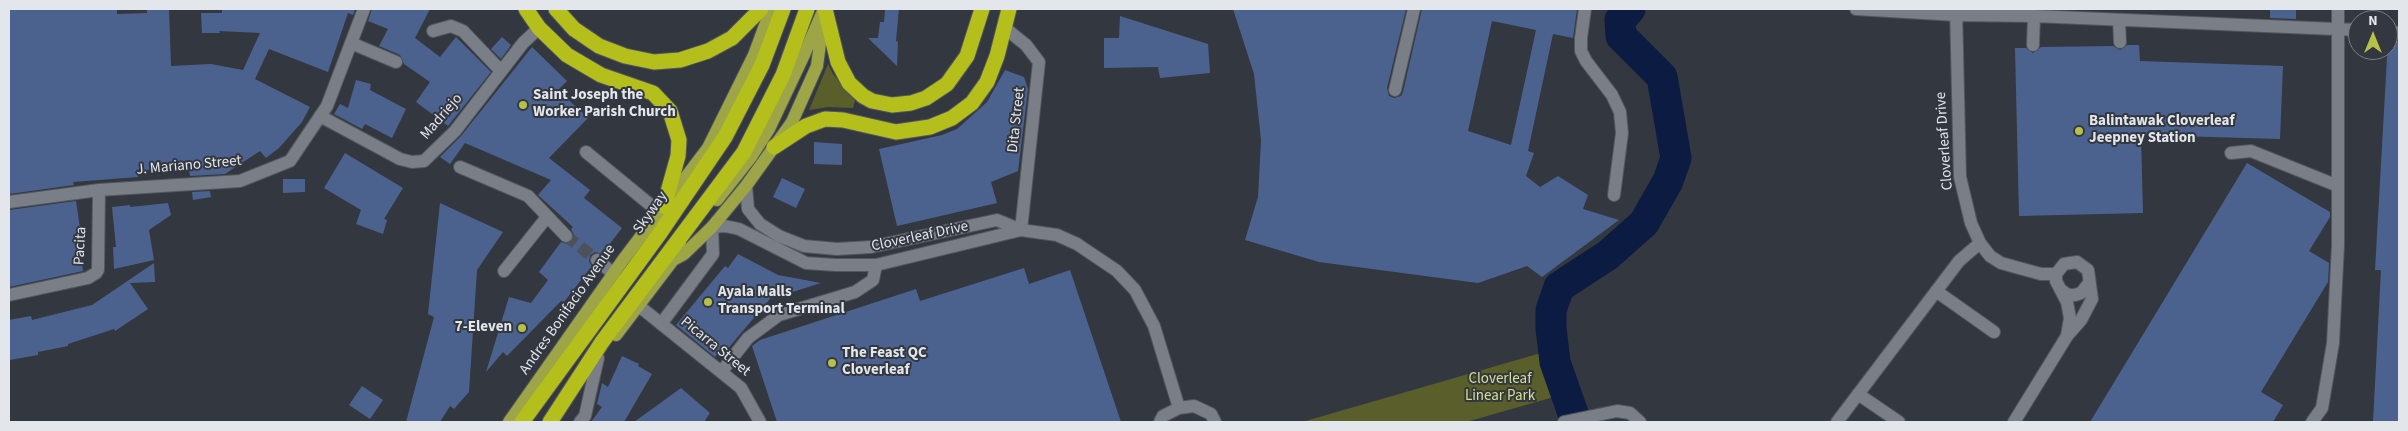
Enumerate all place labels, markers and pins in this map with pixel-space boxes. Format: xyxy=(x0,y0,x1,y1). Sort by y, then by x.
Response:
place label: Saint Joseph the Worker Parish Church xyxy=(533,87,676,122)
marker: Saint Joseph the Worker Parish Church xyxy=(517,99,529,111)
place label: Balintawak Cloverleaf Jeepney Station xyxy=(2089,113,2235,148)
marker: Balintawak Cloverleaf Jeepney Station xyxy=(2073,125,2085,137)
place label: Ayala Malls Transport Terminal xyxy=(718,284,845,319)
marker: Ayala Malls Transport Terminal xyxy=(702,296,714,308)
place label: 7-Eleven xyxy=(455,319,512,337)
marker: 7-Eleven xyxy=(516,322,528,334)
place label: The Feast QC Cloverleaf xyxy=(842,345,927,380)
marker: The Feast QC Cloverleaf xyxy=(826,357,838,369)

